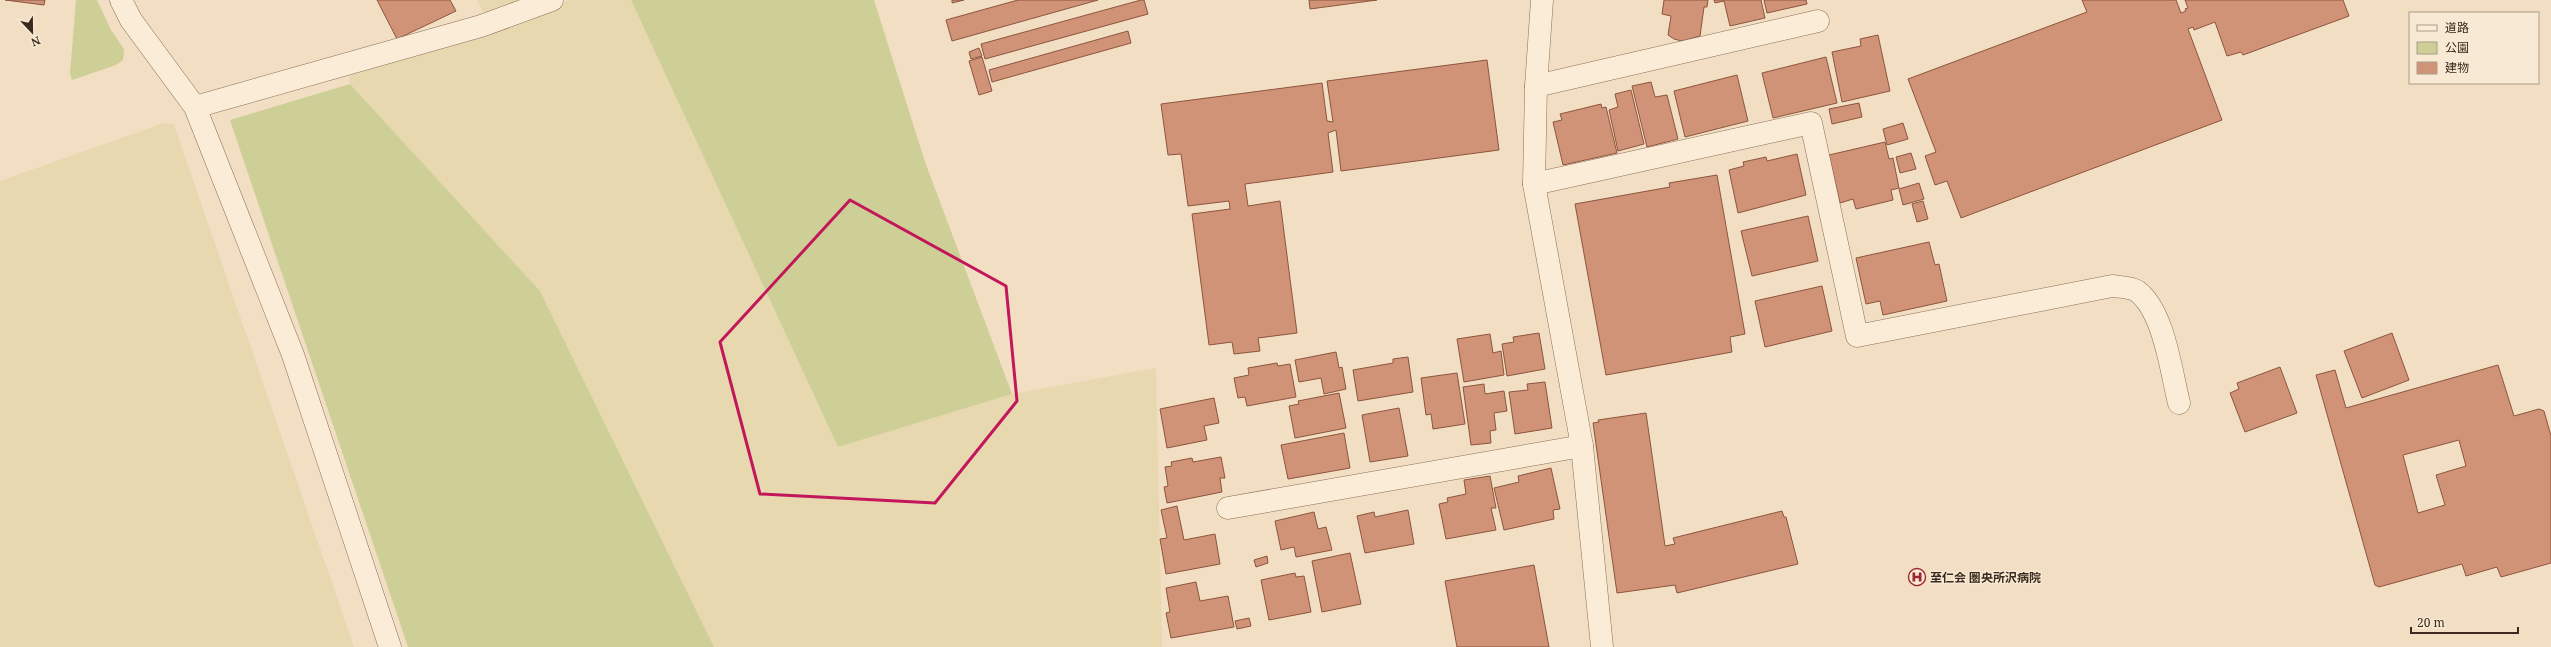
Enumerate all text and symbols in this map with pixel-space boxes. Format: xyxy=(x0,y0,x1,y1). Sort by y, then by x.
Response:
north arrow xyxy=(12,12,52,52)
legend xyxy=(2409,12,2539,84)
text: 道路 xyxy=(2445,19,2469,36)
text: N xyxy=(29,33,43,50)
text: 公園 xyxy=(2445,39,2469,56)
text: 建物 xyxy=(2445,59,2469,76)
hospital icon: 至仁会 圏央所沢病院 xyxy=(1907,567,1927,587)
place label: 至仁会 圏央所沢病院 xyxy=(1930,569,2041,586)
scale bar xyxy=(2411,609,2518,635)
text: 20 m xyxy=(2417,614,2445,631)

